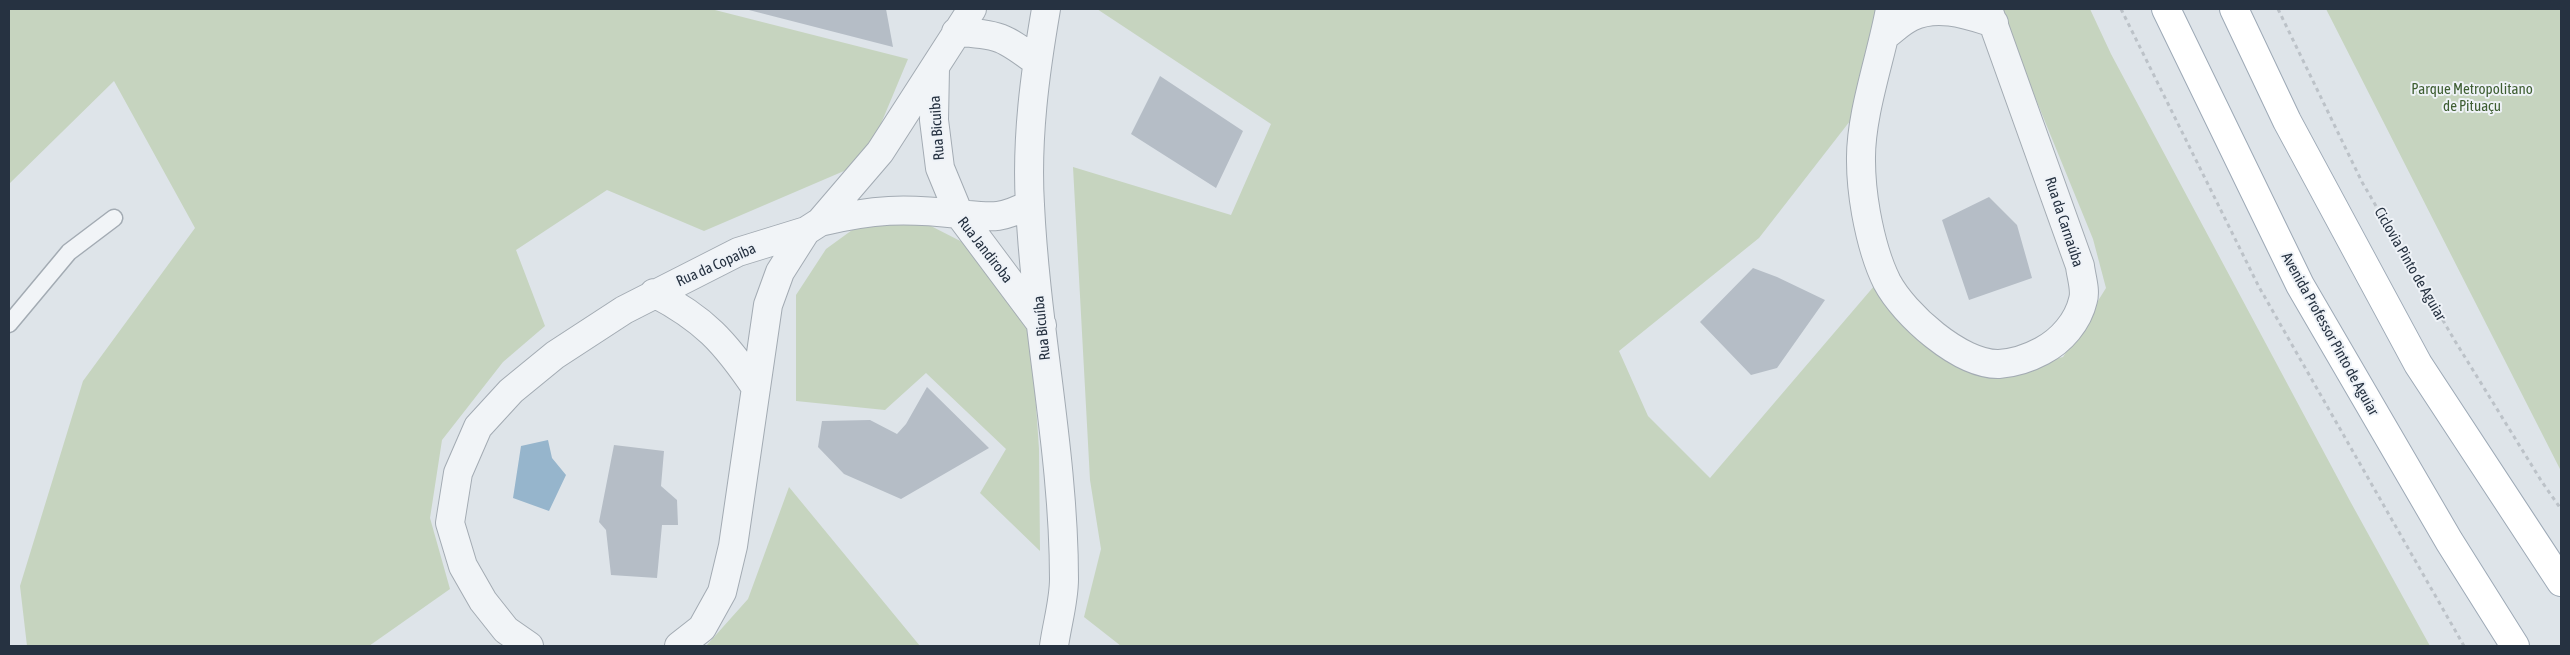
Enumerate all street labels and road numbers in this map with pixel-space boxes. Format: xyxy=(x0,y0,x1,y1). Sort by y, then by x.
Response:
street label: Rua Bicuiba xyxy=(926,95,948,161)
street label: Rua da Carnaúba xyxy=(2041,175,2087,269)
street label: Ciclovia Pinto de Aguiar xyxy=(2370,204,2450,324)
street label: Rua Jandiroba xyxy=(954,213,1016,287)
street label: Rua da Copaíba xyxy=(673,239,759,291)
street label: Avenida Professor Pinto de Aguiar xyxy=(2278,249,2382,419)
street label: Rua Bicuíba xyxy=(1030,295,1054,361)

